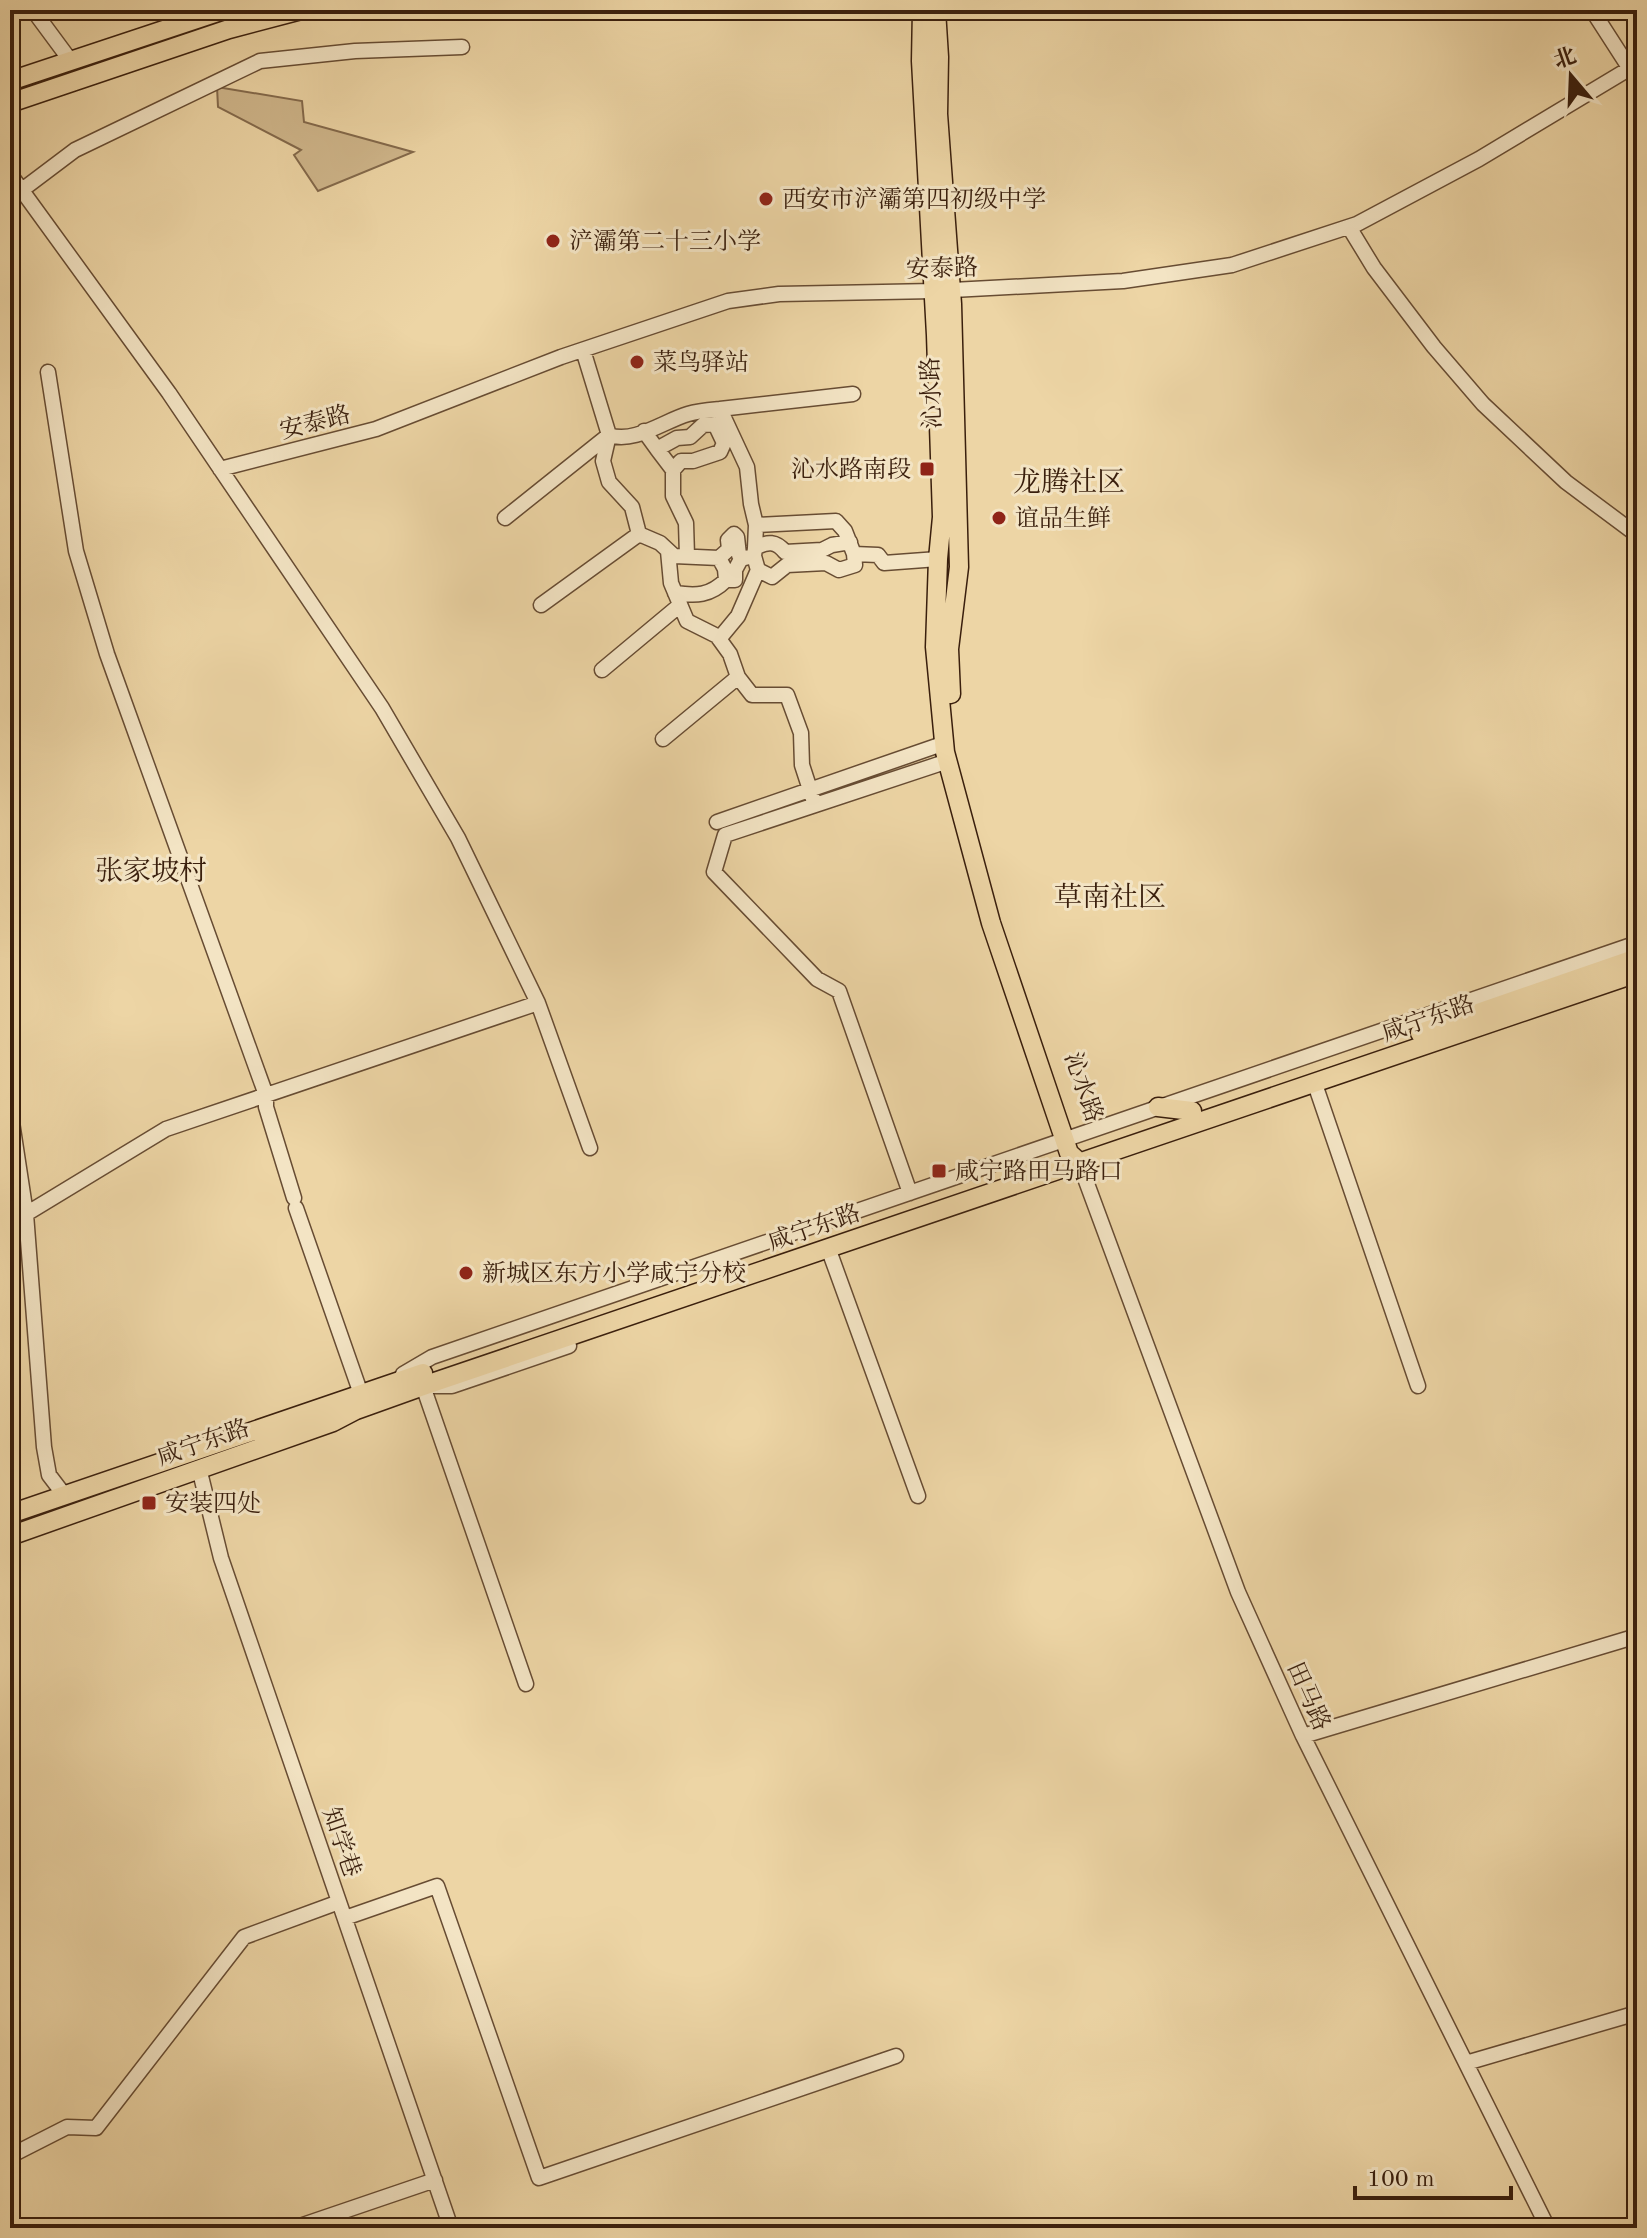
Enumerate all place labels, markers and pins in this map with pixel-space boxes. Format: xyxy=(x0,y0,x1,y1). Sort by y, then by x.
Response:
place label: 西安市浐灞第四初级中学 xyxy=(782,186,1046,213)
marker: 西安市浐灞第四初级中学 xyxy=(757,190,775,208)
place label: 浐灞第二十三小学 xyxy=(569,228,761,255)
marker: 浐灞第二十三小学 xyxy=(544,232,562,250)
place label: 菜鸟驿站 xyxy=(653,349,749,376)
marker: 菜鸟驿站 xyxy=(628,353,646,371)
place label: 沁水路南段 xyxy=(791,456,911,483)
marker: 沁水路南段 xyxy=(918,460,936,478)
place label: 谊品生鲜 xyxy=(1015,505,1111,532)
marker: 谊品生鲜 xyxy=(990,509,1008,527)
place label: 咸宁路田马路口 xyxy=(955,1158,1123,1185)
marker: 咸宁路田马路口 xyxy=(930,1162,948,1180)
place label: 新城区东方小学咸宁分校 xyxy=(482,1260,746,1287)
marker: 新城区东方小学咸宁分校 xyxy=(457,1264,475,1282)
place label: 安装四处 xyxy=(165,1490,261,1517)
marker: 安装四处 xyxy=(140,1494,158,1512)

